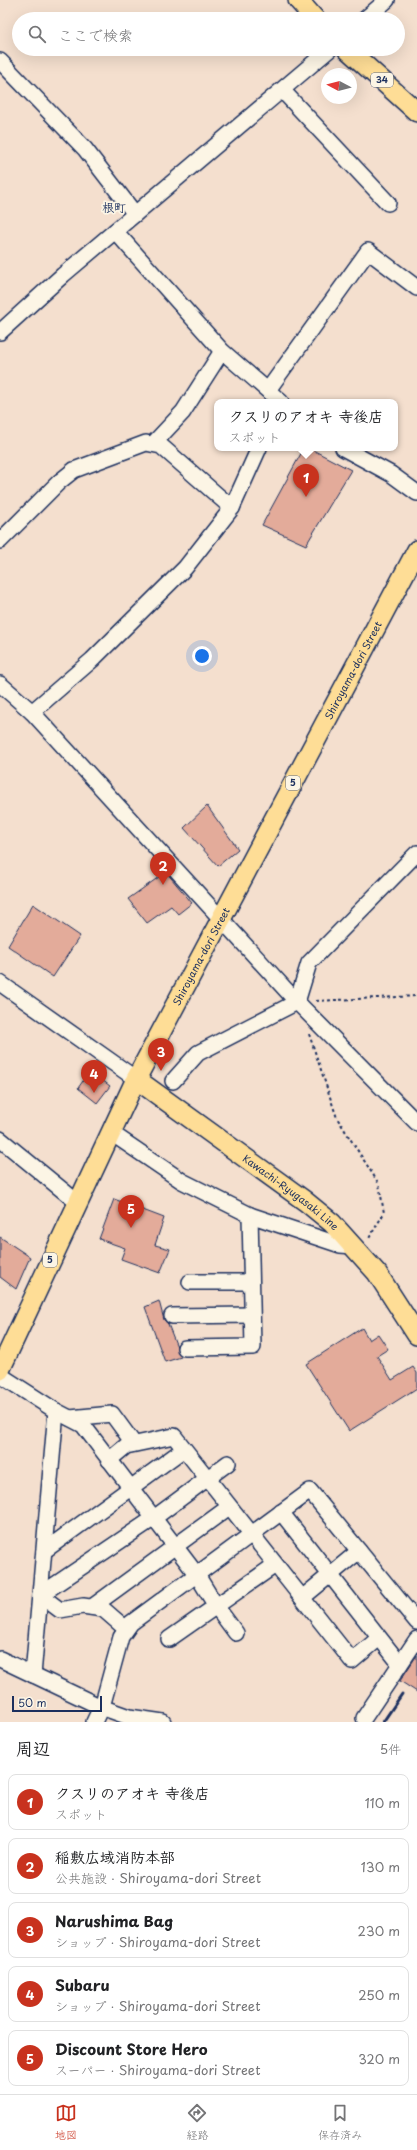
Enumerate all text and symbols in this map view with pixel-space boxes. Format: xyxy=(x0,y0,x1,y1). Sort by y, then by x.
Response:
search box xyxy=(12,12,405,56)
icon: search xyxy=(26,23,48,45)
text: ここで検索 xyxy=(58,23,133,46)
north arrow xyxy=(321,68,357,104)
road number: 34 xyxy=(371,73,393,87)
district label: 根町 xyxy=(102,198,126,216)
popup xyxy=(214,399,398,451)
text: クスリのアオキ 寺後店 xyxy=(229,404,383,427)
text: スポット xyxy=(229,427,281,446)
pin: 1 xyxy=(293,464,319,497)
street label: Shiroyama-dori Street xyxy=(320,618,385,722)
your location xyxy=(192,646,212,666)
road number: 5 xyxy=(286,776,300,790)
pin: 2 xyxy=(150,852,176,885)
street label: Shiroyama-dori Street xyxy=(168,904,233,1008)
pin: 3 xyxy=(148,1038,174,1071)
pin: 4 xyxy=(81,1060,107,1093)
street label: Kawachi-Ryugasaki Line xyxy=(240,1151,343,1233)
pin: 5 xyxy=(118,1195,144,1228)
road number: 5 xyxy=(43,1253,57,1267)
scale bar xyxy=(12,1694,102,1713)
text: 50 m xyxy=(18,1694,47,1711)
text: 周辺 xyxy=(16,1735,50,1761)
text: 5件 xyxy=(380,1739,401,1758)
text: クスリのアオキ 寺後店 xyxy=(55,1781,210,1804)
text: 1 xyxy=(27,1793,33,1812)
text: 110 m xyxy=(365,1793,400,1812)
text: スポット xyxy=(55,1804,107,1823)
text: 稲敷広域消防本部 xyxy=(55,1845,175,1868)
text: 2 xyxy=(25,1857,35,1876)
text: 130 m xyxy=(361,1857,400,1876)
text: 公共施設 · Shiroyama-dori Street xyxy=(55,1868,261,1887)
text: Narushima Bag xyxy=(55,1909,173,1932)
text: 3 xyxy=(26,1921,34,1940)
text: 230 m xyxy=(358,1921,400,1940)
text: ショップ · Shiroyama-dori Street xyxy=(55,1932,260,1951)
text: Subaru xyxy=(55,1973,110,1996)
text: 4 xyxy=(26,1985,34,2004)
text: 250 m xyxy=(358,1985,400,2004)
text: ショップ · Shiroyama-dori Street xyxy=(55,1996,260,2015)
text: Discount Store Hero xyxy=(55,2037,208,2060)
text: 5 xyxy=(26,2049,34,2068)
text: 320 m xyxy=(358,2049,400,2068)
text: スーパー · Shiroyama-dori Street xyxy=(55,2060,260,2079)
tab: 地図 xyxy=(55,2102,77,2143)
tab: 経路 xyxy=(186,2102,208,2143)
tab: 保存済み xyxy=(318,2102,362,2143)

